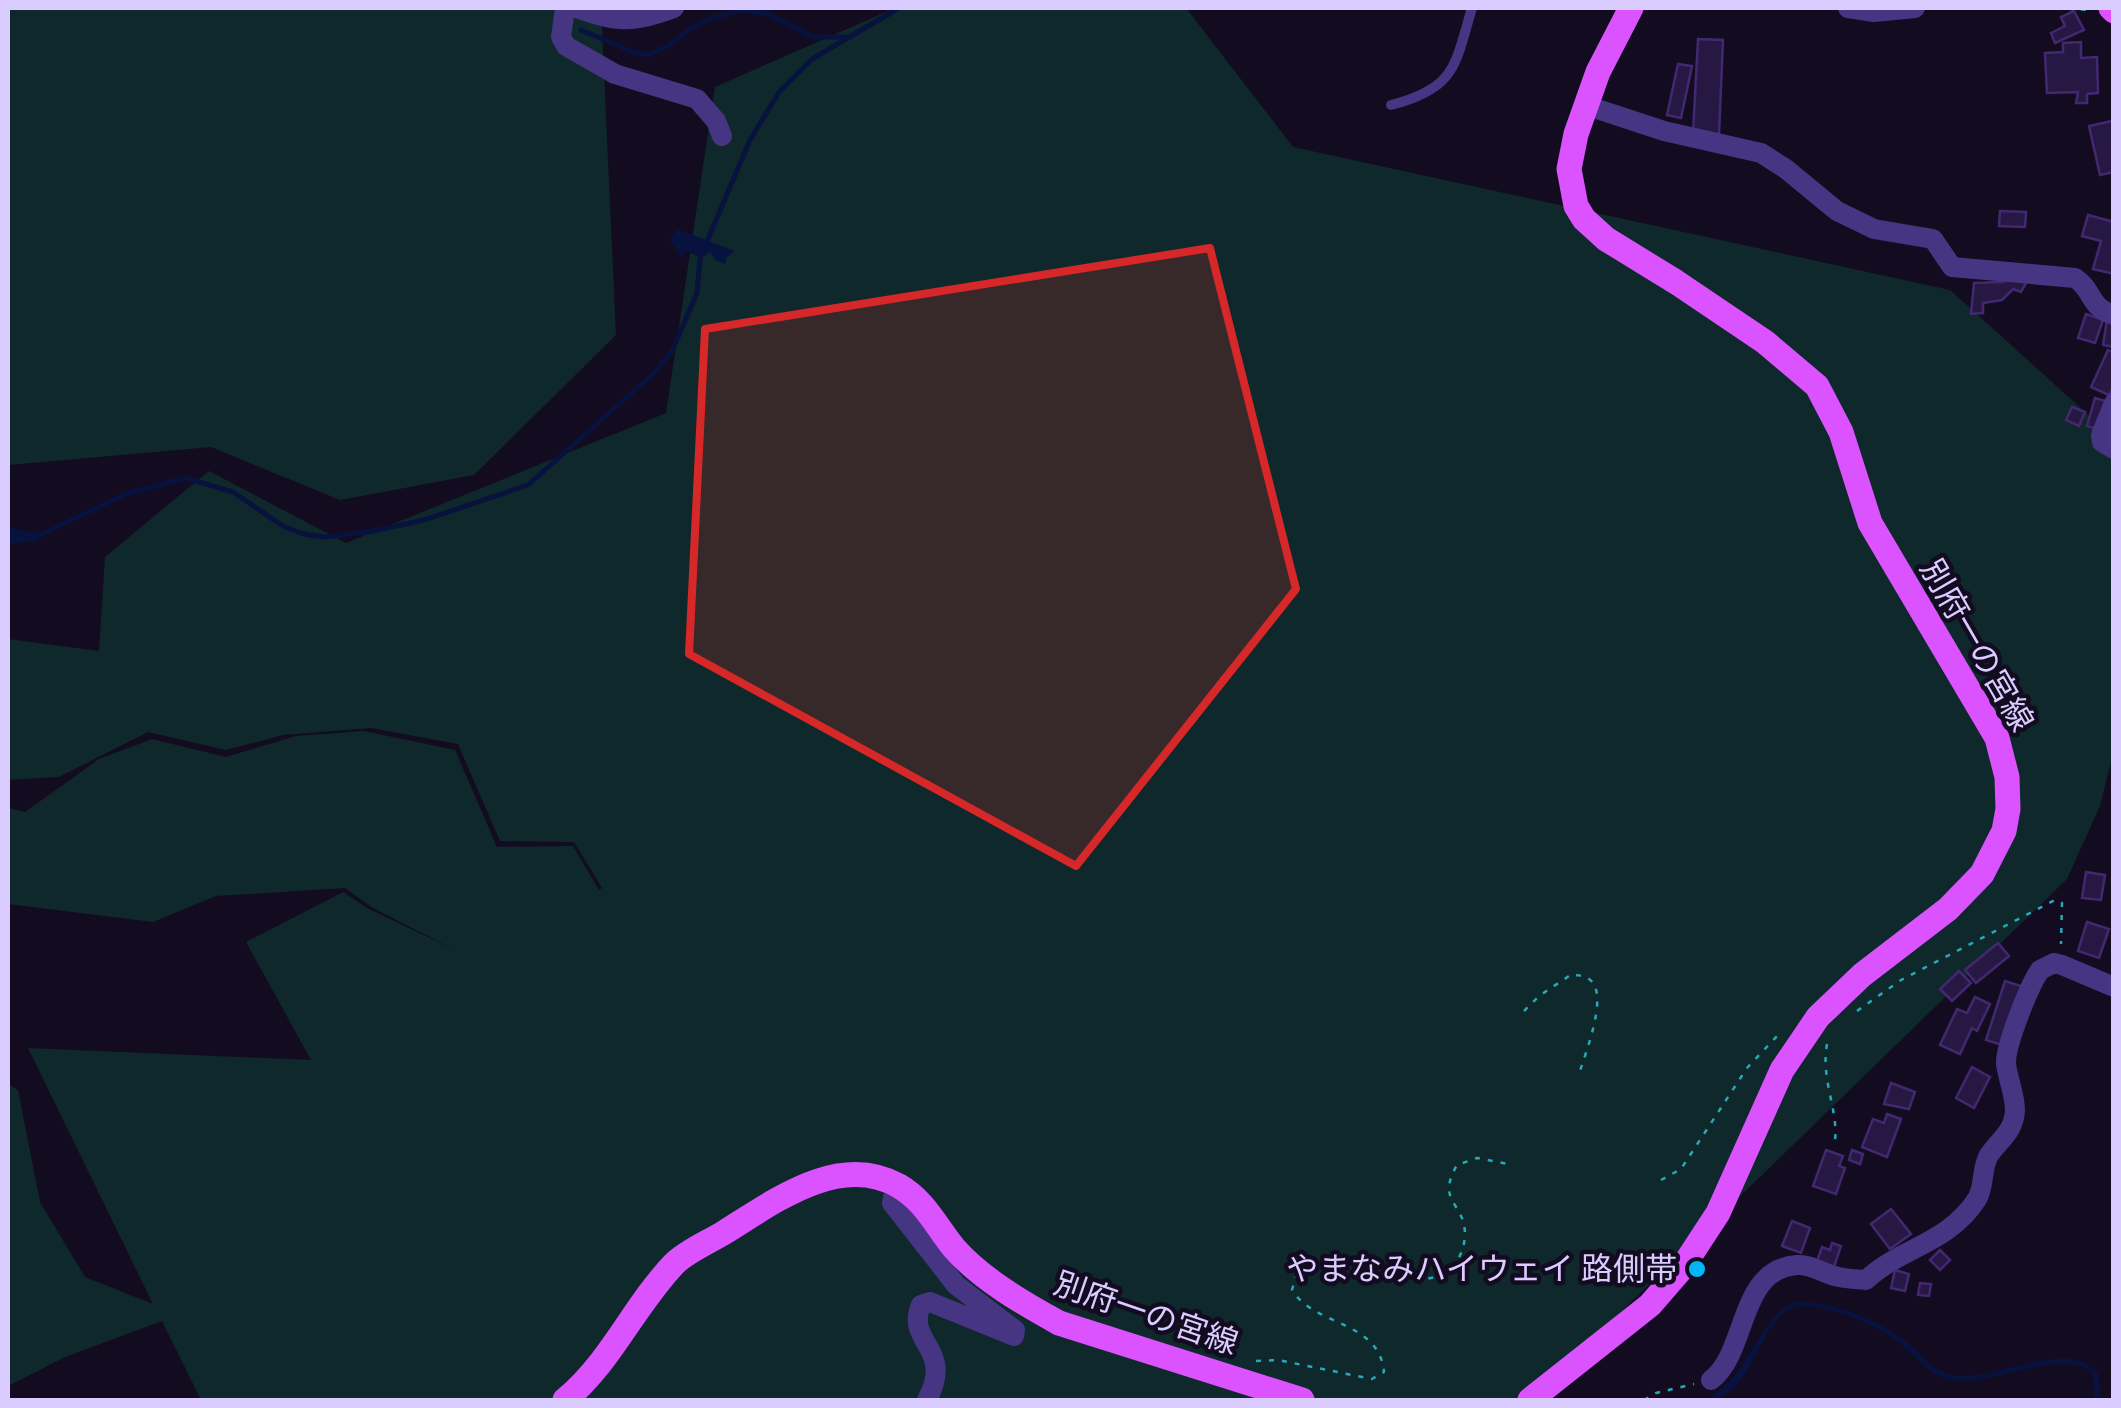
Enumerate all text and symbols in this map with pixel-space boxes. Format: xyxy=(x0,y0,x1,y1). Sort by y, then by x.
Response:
street label: 別府一の宮線 xyxy=(1913,552,2041,738)
place label: やまなみハイウェイ 路側帯 xyxy=(1286,1250,1677,1288)
marker: やまなみハイウェイ 路側帯 xyxy=(1686,1258,1708,1280)
street label: 別府一の宮線 xyxy=(1049,1264,1243,1362)

